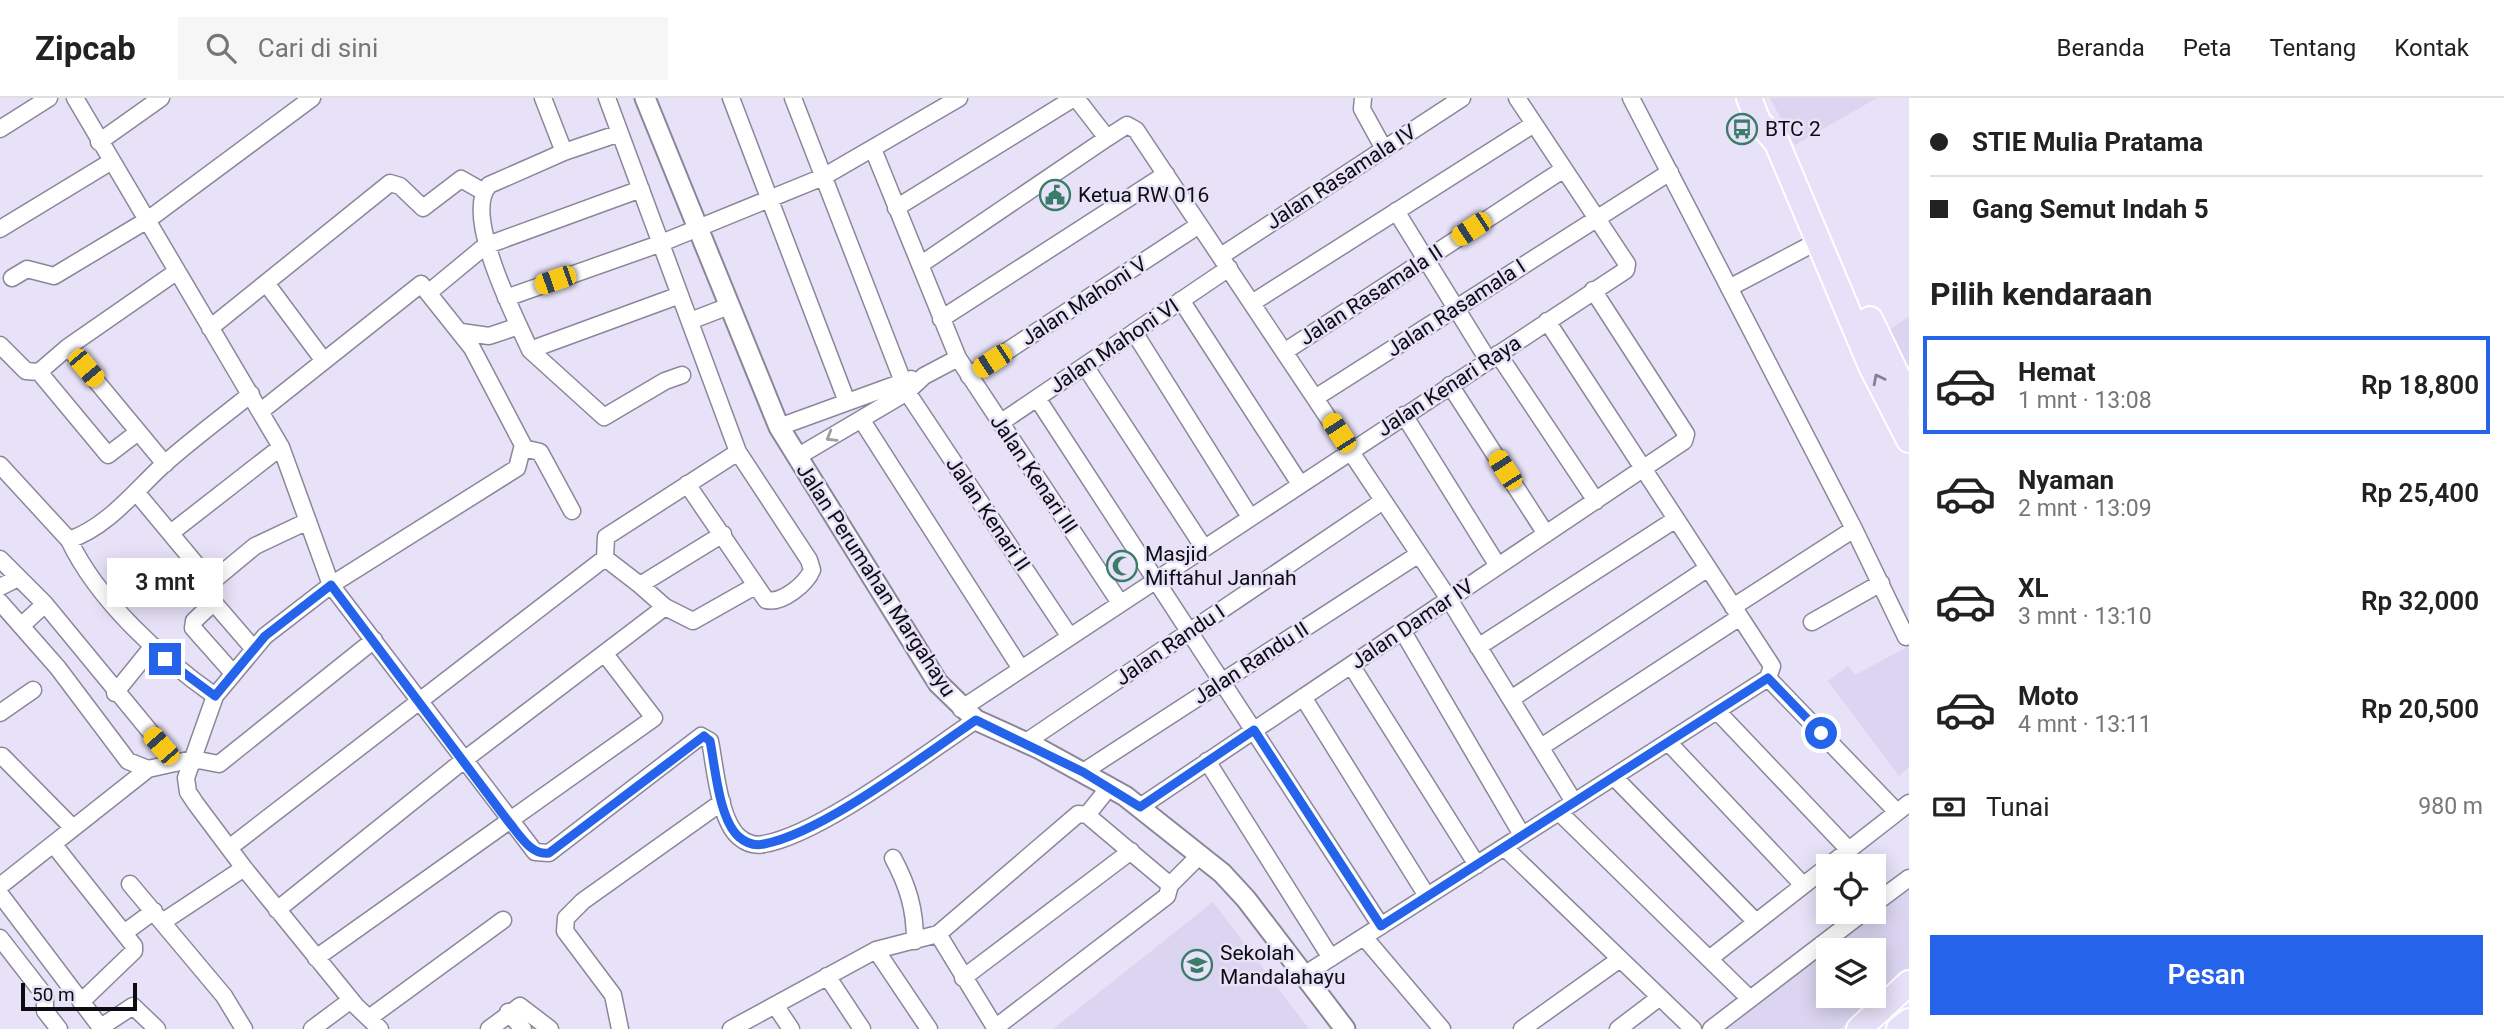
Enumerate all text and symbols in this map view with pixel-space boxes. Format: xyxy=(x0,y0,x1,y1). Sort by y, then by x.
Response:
search box xyxy=(178,17,668,80)
text: Zipcab xyxy=(35,29,136,68)
icon: search xyxy=(202,29,240,67)
text: Cari di sini xyxy=(258,33,378,63)
text: Beranda xyxy=(2057,34,2145,62)
text: Peta xyxy=(2183,34,2231,62)
text: Tentang xyxy=(2269,34,2356,62)
text: Kontak xyxy=(2394,34,2469,62)
bus stop icon: BTC 2 xyxy=(1725,112,1759,146)
place label: BTC 2 xyxy=(1765,117,1821,141)
street label: Jalan Rasamala IV xyxy=(1262,119,1421,234)
text: STIE Mulia Pratama xyxy=(1972,127,2203,157)
public building icon: Ketua RW 016 xyxy=(1038,178,1072,212)
place label: Ketua RW 016 xyxy=(1078,183,1209,207)
text: Gang Semut Indah 5 xyxy=(1972,194,2209,224)
car xyxy=(1448,209,1495,249)
street label: Jalan Rasamala II xyxy=(1295,240,1447,350)
street label: Jalan Mahoni V xyxy=(1017,251,1152,351)
street label: Jalan Rasamala I xyxy=(1382,254,1530,362)
car xyxy=(532,263,579,297)
text: Pilih kendaraan xyxy=(1930,275,2152,313)
street label: Jalan Mahoni VI xyxy=(1045,294,1183,398)
street label: Jalan Kenari Raya xyxy=(1373,331,1525,441)
car xyxy=(969,341,1016,381)
car xyxy=(65,345,108,391)
icon: car xyxy=(1934,354,1997,417)
text: Hemat xyxy=(2018,357,2096,387)
text: Rp 18,800 xyxy=(2361,370,2479,400)
one-way arrow xyxy=(1873,374,1886,386)
text: 1 mnt · 13:08 xyxy=(2018,387,2152,414)
street label: Jalan Kenari III xyxy=(985,410,1083,538)
car xyxy=(1319,410,1360,456)
one-way arrow xyxy=(825,429,838,442)
car xyxy=(1485,447,1526,493)
street label: Jalan Kenari II xyxy=(941,452,1035,576)
street label: Jalan Perumahan Margahayu xyxy=(792,459,960,701)
icon: car xyxy=(1934,462,1997,525)
text: Nyaman xyxy=(2018,465,2114,495)
text: Rp 25,400 xyxy=(2361,478,2479,508)
text: 2 mnt · 13:09 xyxy=(2018,495,2152,522)
place label: Masjid Miftahul Jannah xyxy=(1145,542,1297,590)
mosque icon: Masjid Miftahul Jannah xyxy=(1105,549,1139,583)
callout: 3 mnt xyxy=(107,558,223,606)
text: 3 mnt xyxy=(135,569,195,596)
icon: car xyxy=(1934,570,1997,633)
text: XL xyxy=(2018,573,2049,603)
street label: Jalan Damar IV xyxy=(1346,574,1478,674)
text: Rp 32,000 xyxy=(2361,586,2479,616)
street label: Jalan Randu I xyxy=(1111,600,1229,690)
text: 3 mnt · 13:10 xyxy=(2018,603,2152,630)
street label: Jalan Randu II xyxy=(1189,617,1313,709)
route end xyxy=(149,643,181,675)
icon: car xyxy=(1934,678,1997,741)
text: Moto xyxy=(2018,681,2079,711)
text: Rp 20,500 xyxy=(2361,694,2479,724)
text: 4 mnt · 13:11 xyxy=(2018,711,2152,738)
route start xyxy=(1805,717,1837,749)
car xyxy=(140,723,183,769)
icon: cash xyxy=(1930,788,1968,826)
text: Tunai xyxy=(1986,792,2049,822)
text: 980 m xyxy=(2418,793,2483,820)
map controls xyxy=(1816,854,1886,1008)
button: locate xyxy=(1816,854,1886,924)
button: Pesan xyxy=(1930,935,2483,1015)
button: layers xyxy=(1816,938,1886,1008)
place label: Sekolah Mandalahayu xyxy=(1220,941,1346,989)
school or university icon: Sekolah Mandalahayu xyxy=(1180,948,1214,982)
scale bar xyxy=(21,980,136,1012)
text: 50 m xyxy=(32,983,75,1006)

